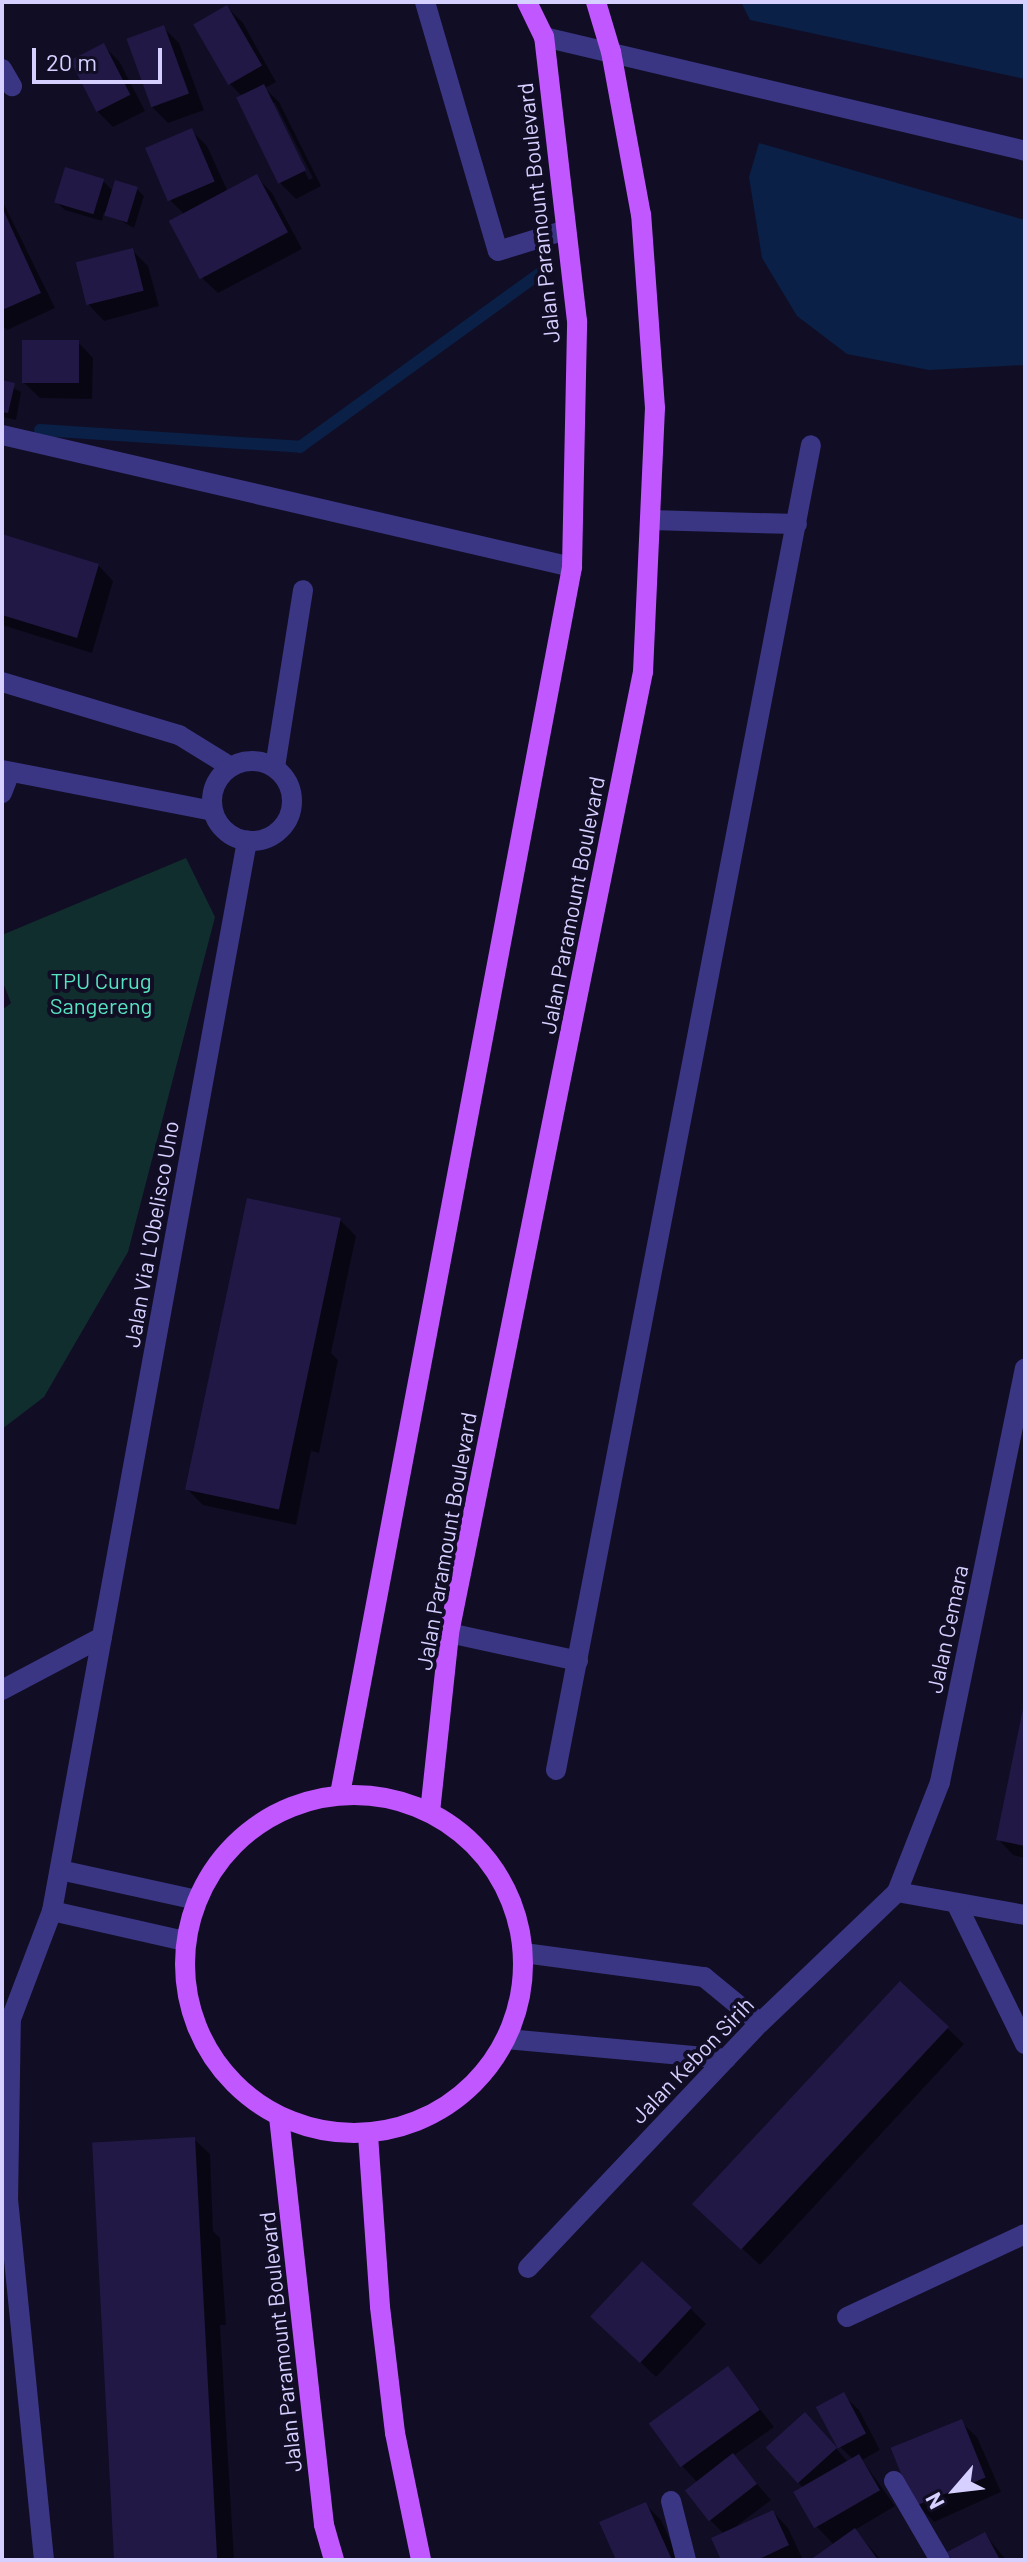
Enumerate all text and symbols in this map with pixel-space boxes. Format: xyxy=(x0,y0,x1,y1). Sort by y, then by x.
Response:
scale bar xyxy=(36,32,166,82)
text: 20 m xyxy=(46,47,97,76)
street label: Jalan Paramount Boulevard xyxy=(511,82,565,344)
street label: Jalan Paramount Boulevard xyxy=(534,774,610,1036)
park label: TPU Curug Sangereng xyxy=(50,967,152,1018)
street label: Jalan Via L'Obelisco Uno xyxy=(118,1119,184,1349)
street label: Jalan Paramount Boulevard xyxy=(410,1410,482,1672)
street label: Jalan Cemara xyxy=(921,1563,973,1695)
street label: Jalan Kebon Sirih xyxy=(625,1991,759,2129)
street label: Jalan Paramount Boulevard xyxy=(253,2211,307,2473)
north arrow xyxy=(915,2450,995,2530)
text: N xyxy=(919,2489,949,2514)

